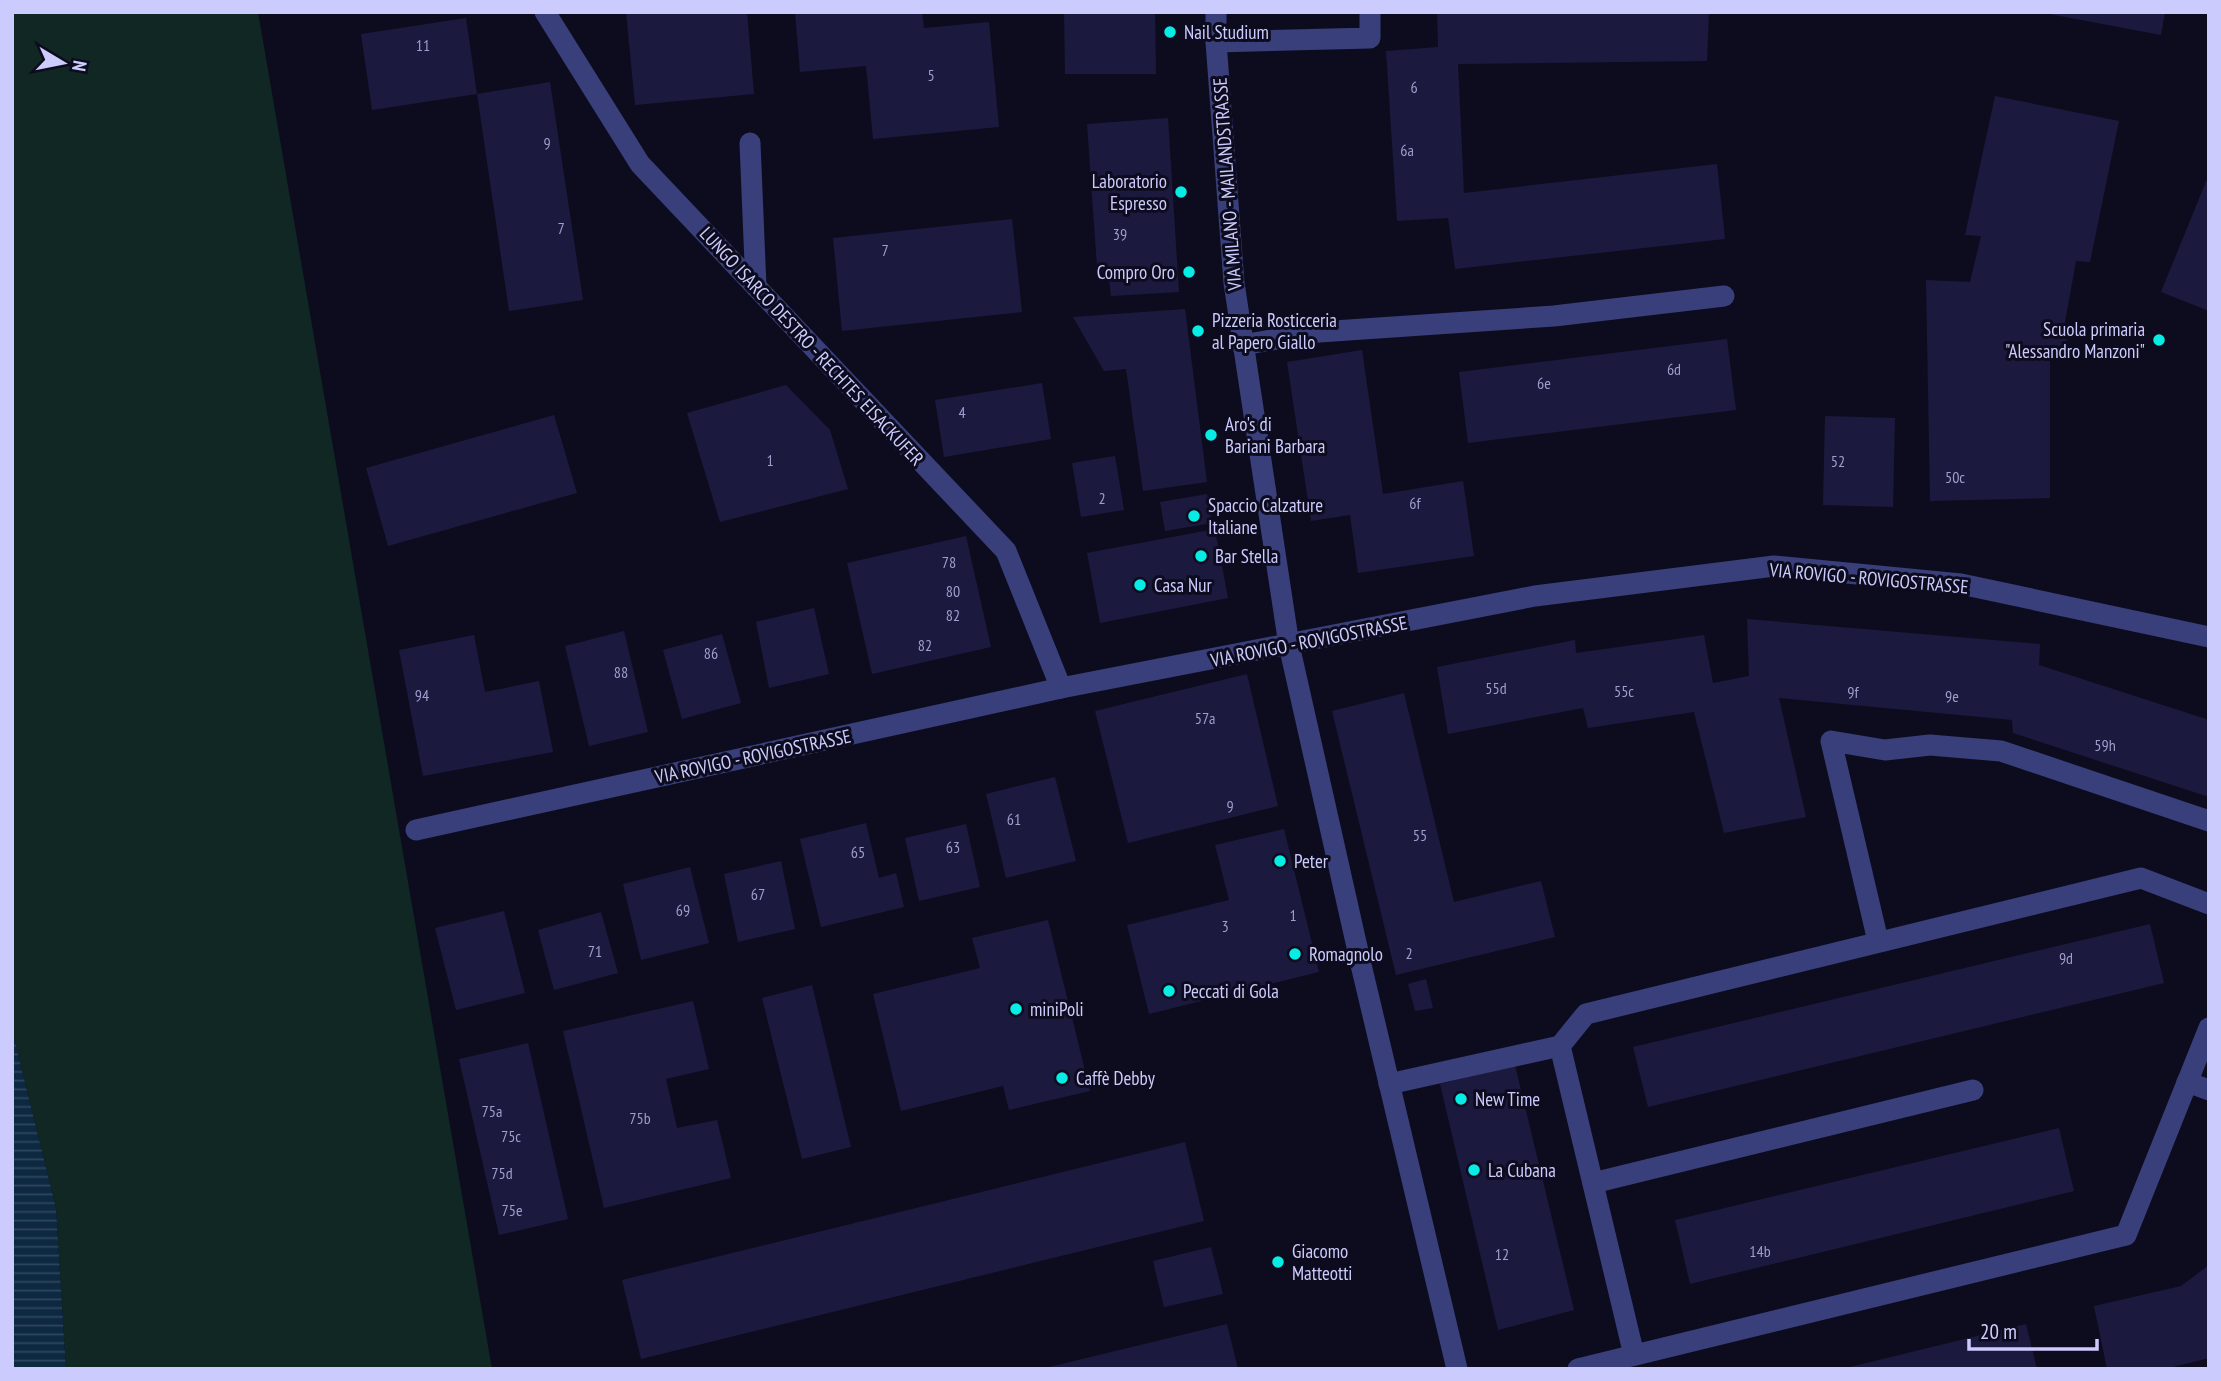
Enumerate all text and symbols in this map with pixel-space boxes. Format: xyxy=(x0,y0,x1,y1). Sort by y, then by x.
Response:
place label: Nail Studium xyxy=(1184,20,1269,44)
marker: Nail Studium xyxy=(1162,24,1178,40)
north arrow xyxy=(28,28,98,98)
house number: 11 xyxy=(416,35,430,55)
text: N xyxy=(67,59,92,73)
house number: 5 xyxy=(927,65,935,85)
street label: VIA MILANO - MAILANDSTRASSE xyxy=(1208,77,1246,292)
house number: 6 xyxy=(1410,77,1418,97)
house number: 9 xyxy=(543,133,551,153)
house number: 6a xyxy=(1400,140,1414,160)
place label: Laboratorio Espresso xyxy=(1092,169,1167,215)
marker: Laboratorio Espresso xyxy=(1173,184,1189,200)
house number: 7 xyxy=(557,218,565,238)
street label: LUNGO ISARCO DESTRO - RECHTES EISACKUFER xyxy=(695,222,929,470)
house number: 39 xyxy=(1113,224,1127,244)
house number: 7 xyxy=(881,240,889,260)
place label: Compro Oro xyxy=(1097,260,1175,284)
marker: Compro Oro xyxy=(1181,264,1197,280)
place label: Pizzeria Rosticceria al Papero Giallo xyxy=(1212,308,1337,354)
place label: Scuola primaria "Alessandro Manzoni" xyxy=(2005,317,2145,363)
marker: Pizzeria Rosticceria al Papero Giallo xyxy=(1190,323,1206,339)
marker: Scuola primaria "Alessandro Manzoni" xyxy=(2151,332,2167,348)
house number: 6d xyxy=(1667,359,1681,379)
house number: 6e xyxy=(1537,373,1551,393)
house number: 4 xyxy=(958,402,966,422)
place label: Aro's di Bariani Barbara xyxy=(1225,412,1325,458)
marker: Aro's di Bariani Barbara xyxy=(1203,427,1219,443)
house number: 1 xyxy=(766,450,774,470)
house number: 52 xyxy=(1831,451,1845,471)
house number: 50c xyxy=(1945,467,1965,487)
house number: 2 xyxy=(1098,488,1106,508)
place label: Spaccio Calzature Italiane xyxy=(1208,493,1323,539)
house number: 6f xyxy=(1409,493,1422,513)
marker: Spaccio Calzature Italiane xyxy=(1186,508,1202,524)
place label: Bar Stella xyxy=(1215,544,1278,568)
marker: Bar Stella xyxy=(1193,548,1209,564)
house number: 78 xyxy=(942,552,956,572)
street label: VIA ROVIGO - ROVIGOSTRASSE xyxy=(1768,557,1969,599)
place label: Casa Nur xyxy=(1154,573,1213,597)
marker: Casa Nur xyxy=(1132,577,1148,593)
house number: 80 xyxy=(946,581,960,601)
house number: 82 xyxy=(946,605,960,625)
street label: VIA ROVIGO - ROVIGOSTRASSE xyxy=(1208,610,1409,672)
house number: 82 xyxy=(918,635,932,655)
house number: 86 xyxy=(704,643,718,663)
house number: 88 xyxy=(614,662,628,682)
house number: 55d xyxy=(1485,678,1507,698)
house number: 55c xyxy=(1614,681,1634,701)
house number: 9f xyxy=(1847,682,1860,702)
house number: 94 xyxy=(415,685,429,705)
house number: 9e xyxy=(1945,686,1959,706)
house number: 57a xyxy=(1195,708,1215,728)
street label: VIA ROVIGO - ROVIGOSTRASSE xyxy=(652,724,853,789)
house number: 59h xyxy=(2094,735,2116,755)
house number: 9 xyxy=(1226,796,1234,816)
house number: 61 xyxy=(1007,809,1021,829)
house number: 55 xyxy=(1413,825,1427,845)
house number: 63 xyxy=(946,837,960,857)
house number: 65 xyxy=(851,842,865,862)
place label: Peter xyxy=(1294,849,1329,873)
marker: Peter xyxy=(1272,853,1288,869)
house number: 67 xyxy=(751,884,765,904)
house number: 69 xyxy=(676,900,690,920)
house number: 1 xyxy=(1289,905,1297,925)
house number: 3 xyxy=(1221,916,1229,936)
house number: 71 xyxy=(588,941,602,961)
place label: Romagnolo xyxy=(1309,942,1383,966)
house number: 2 xyxy=(1405,943,1413,963)
marker: Romagnolo xyxy=(1287,946,1303,962)
house number: 9d xyxy=(2059,948,2073,968)
place label: Peccati di Gola xyxy=(1183,979,1279,1003)
marker: Peccati di Gola xyxy=(1161,983,1177,999)
place label: miniPoli xyxy=(1030,997,1084,1021)
marker: miniPoli xyxy=(1008,1001,1024,1017)
place label: Caffè Debby xyxy=(1076,1066,1156,1090)
marker: Caffè Debby xyxy=(1054,1070,1070,1086)
place label: New Time xyxy=(1475,1087,1540,1111)
marker: New Time xyxy=(1453,1091,1469,1107)
house number: 75a xyxy=(482,1101,502,1121)
house number: 75b xyxy=(629,1108,651,1128)
house number: 75c xyxy=(501,1126,521,1146)
place label: La Cubana xyxy=(1488,1158,1556,1182)
marker: La Cubana xyxy=(1466,1162,1482,1178)
house number: 75d xyxy=(491,1163,513,1183)
house number: 75e xyxy=(501,1200,523,1220)
place label: Giacomo Matteotti xyxy=(1292,1239,1352,1285)
house number: 14b xyxy=(1749,1241,1771,1261)
house number: 12 xyxy=(1495,1244,1509,1264)
marker: Giacomo Matteotti xyxy=(1270,1254,1286,1270)
scale bar xyxy=(1969,1308,2097,1352)
text: 20 m xyxy=(1980,1318,2017,1345)

